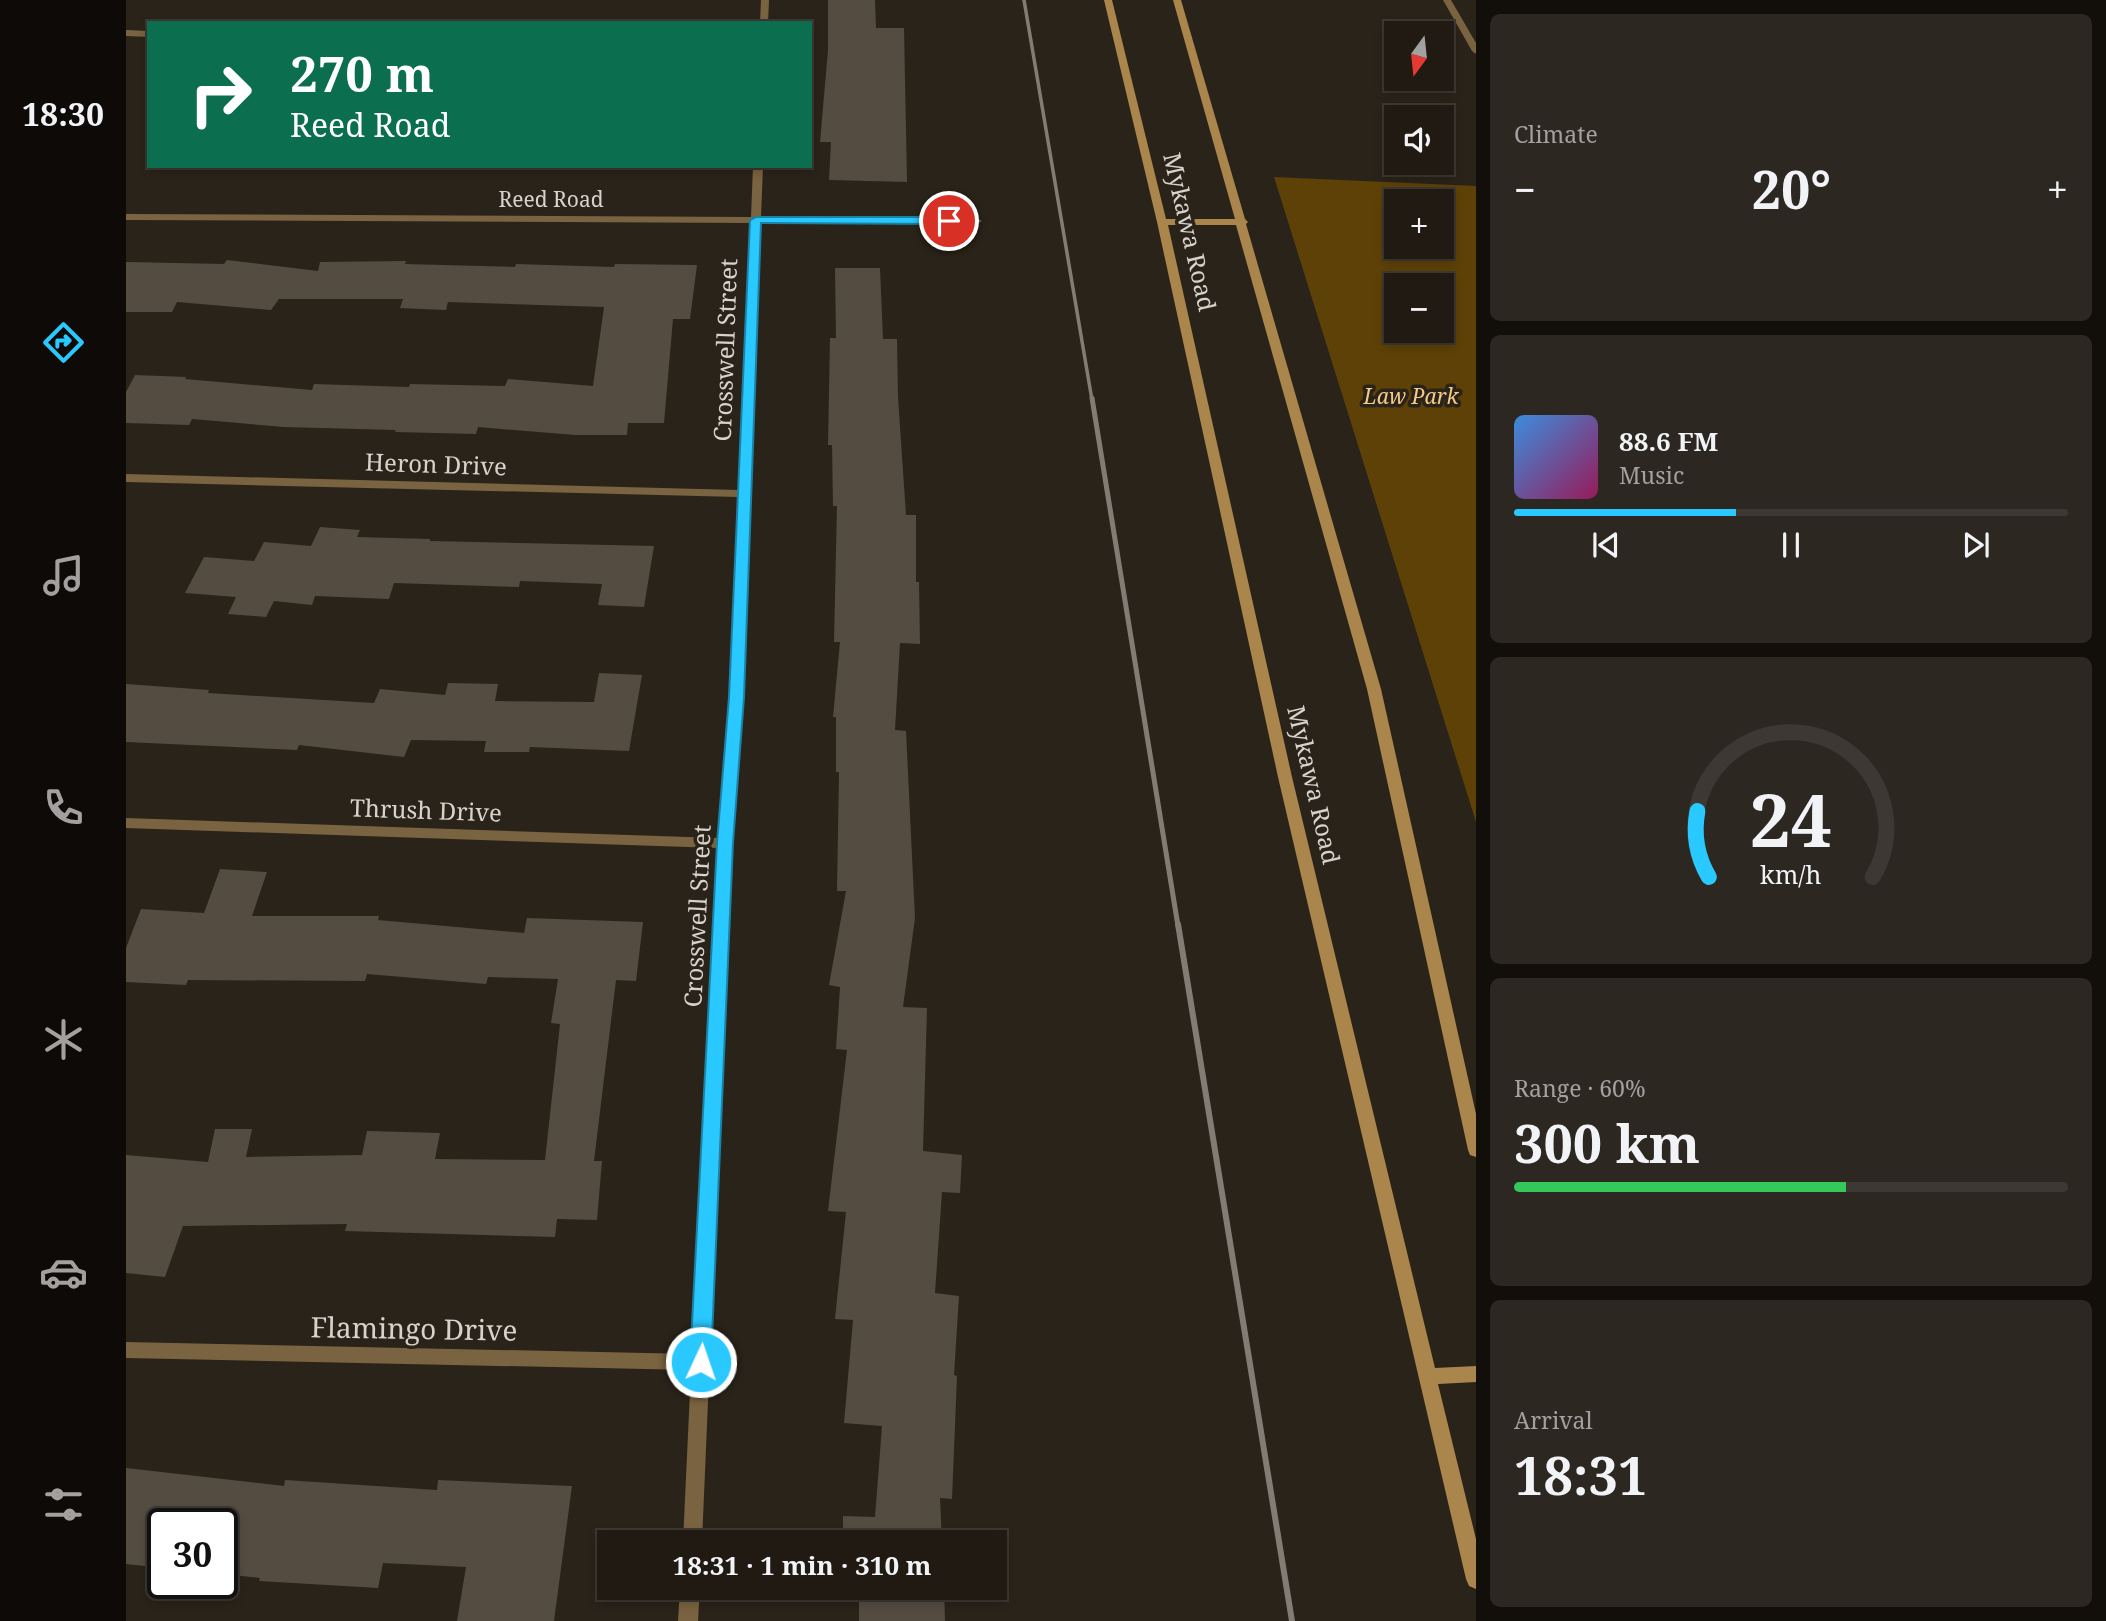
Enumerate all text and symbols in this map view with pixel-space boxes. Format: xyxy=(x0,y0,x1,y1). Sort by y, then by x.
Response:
north arrow xyxy=(1384,21,1454,91)
map controls xyxy=(1384,21,1454,343)
text: 270 m xyxy=(290,40,434,106)
icon: right xyxy=(175,49,266,140)
text: 18:30 xyxy=(22,92,104,135)
text: Reed Road xyxy=(290,103,450,146)
button: sound xyxy=(1384,105,1454,175)
text: Climate xyxy=(1514,118,1598,150)
street label: Mykawa Road xyxy=(1156,149,1225,315)
text: 20° xyxy=(1752,153,1831,224)
text: − xyxy=(1514,163,1536,215)
text: + xyxy=(2047,163,2068,215)
street label: Reed Road xyxy=(498,185,604,213)
button: + xyxy=(1384,189,1454,259)
pin xyxy=(919,191,979,251)
icon: arrive xyxy=(930,202,968,240)
street label: Crosswell Street xyxy=(705,258,744,442)
button: − xyxy=(1384,273,1454,343)
icon: directions xyxy=(39,318,88,367)
park label: Law Park xyxy=(1363,382,1459,410)
text: 88.6 FM xyxy=(1619,423,1718,459)
street label: Heron Drive xyxy=(365,445,508,482)
text: Music xyxy=(1619,459,1684,491)
icon: previous xyxy=(1587,526,1625,564)
icon: pause xyxy=(1772,526,1810,564)
icon: next xyxy=(1957,526,1995,564)
icon: music xyxy=(39,551,88,600)
street label: Mykawa Road xyxy=(1280,702,1349,868)
text: 24 xyxy=(1750,769,1832,868)
icon: phone xyxy=(39,783,88,832)
street label: Thrush Drive xyxy=(350,790,503,829)
street label: Crosswell Street xyxy=(675,824,718,1008)
text: km/h xyxy=(1760,856,1822,890)
icon: climate xyxy=(39,1015,88,1064)
text: Range · 60% xyxy=(1514,1072,1646,1104)
text: 300 km xyxy=(1514,1107,1700,1178)
icon: car xyxy=(39,1248,88,1297)
street label: Flamingo Drive xyxy=(310,1307,518,1349)
position arrow xyxy=(664,1325,738,1399)
text: Arrival xyxy=(1514,1404,1593,1436)
text: 18:31 xyxy=(1514,1439,1647,1510)
icon: filters xyxy=(39,1480,88,1529)
speed limit sign: 30 xyxy=(147,1508,238,1599)
text: 18:31 · 1 min · 310 m xyxy=(672,1547,932,1583)

